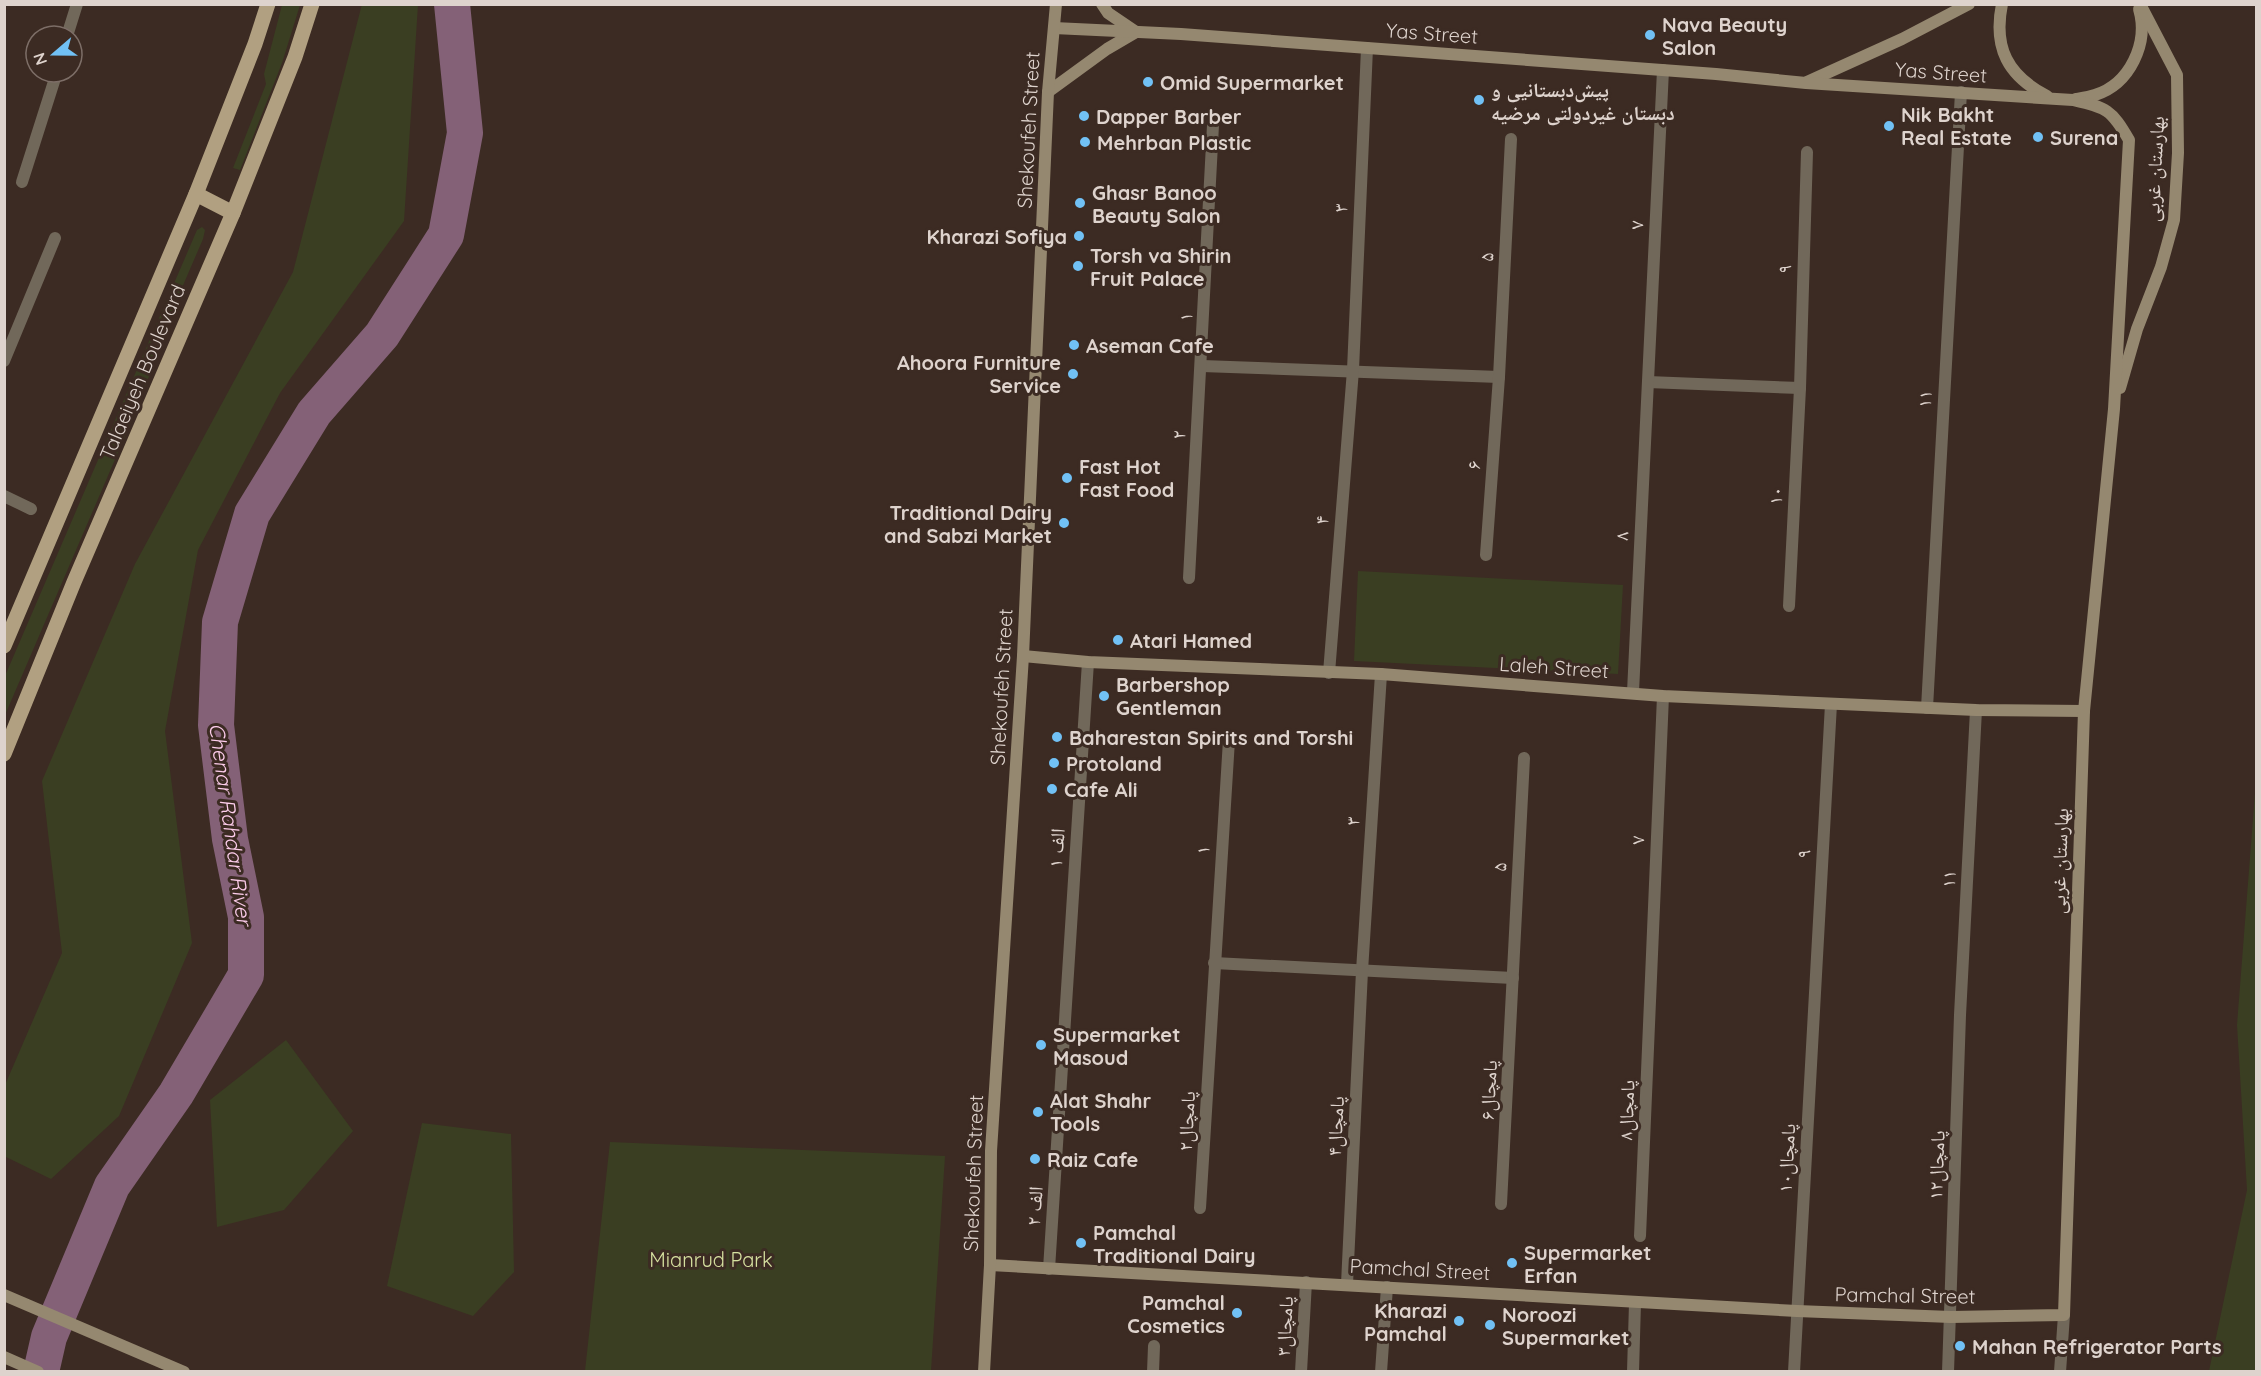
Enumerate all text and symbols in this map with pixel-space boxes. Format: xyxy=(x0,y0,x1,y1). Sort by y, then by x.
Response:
place label: Nava Beauty Salon xyxy=(1662,12,1787,60)
street label: Yas Street xyxy=(1385,17,1479,49)
north arrow xyxy=(24,24,84,84)
marker: Nava Beauty Salon xyxy=(1643,28,1657,42)
text: N xyxy=(28,50,51,68)
street label: Shekoufeh Street xyxy=(1011,51,1045,209)
street label: Yas Street xyxy=(1894,56,1988,88)
place label: Omid Supermarket xyxy=(1160,70,1344,95)
marker: Omid Supermarket xyxy=(1141,75,1155,89)
place label: پیش‌دبستانیی و دبستان غیردولتی مرضیه xyxy=(1491,77,1675,126)
marker: پیش‌دبستانیی و دبستان غیردولتی مرضیه xyxy=(1472,93,1486,107)
place label: Nik Bakht Real Estate xyxy=(1901,102,2012,150)
place label: Dapper Barber xyxy=(1096,104,1242,129)
marker: Dapper Barber xyxy=(1077,109,1091,123)
street label: بهارستان غربی xyxy=(2139,115,2169,223)
marker: Nik Bakht Real Estate xyxy=(1882,119,1896,133)
place label: Surena xyxy=(2050,125,2118,150)
place label: Mehrban Plastic xyxy=(1097,130,1251,155)
marker: Surena xyxy=(2031,130,2045,144)
marker: Mehrban Plastic xyxy=(1078,135,1092,149)
place label: Ghasr Banoo Beauty Salon xyxy=(1092,180,1221,228)
marker: Ghasr Banoo Beauty Salon xyxy=(1073,196,1087,210)
street label: ۳ xyxy=(1327,203,1353,213)
street label: ۷ xyxy=(1623,220,1649,230)
place label: Kharazi Sofiya xyxy=(926,224,1067,249)
marker: Kharazi Sofiya xyxy=(1072,229,1086,243)
place label: Torsh va Shirin Fruit Palace xyxy=(1090,243,1231,291)
street label: ۵ xyxy=(1473,252,1499,262)
marker: Torsh va Shirin Fruit Palace xyxy=(1071,259,1085,273)
street label: ۹ xyxy=(1771,264,1797,274)
street label: Talaeiyeh Boulevard xyxy=(94,281,190,463)
street label: ۱ xyxy=(1172,312,1198,322)
place label: Aseman Cafe xyxy=(1086,333,1214,358)
marker: Aseman Cafe xyxy=(1067,338,1081,352)
place label: Ahoora Furniture Service xyxy=(897,350,1061,398)
marker: Ahoora Furniture Service xyxy=(1066,367,1080,381)
street label: ۱۱ xyxy=(1911,389,1937,409)
street label: ۲ xyxy=(1165,430,1191,440)
place label: Fast Hot Fast Food xyxy=(1079,454,1174,502)
street label: ۶ xyxy=(1460,460,1486,470)
marker: Fast Hot Fast Food xyxy=(1060,471,1074,485)
street label: ۱۰ xyxy=(1762,486,1788,506)
place label: Traditional Dairy and Sabzi Market xyxy=(884,500,1052,548)
street label: ۴ xyxy=(1308,515,1334,525)
marker: Traditional Dairy and Sabzi Market xyxy=(1057,516,1071,530)
street label: ۸ xyxy=(1608,531,1634,541)
street label: Shekoufeh Street xyxy=(984,608,1018,766)
place label: Atari Hamed xyxy=(1130,628,1252,653)
marker: Atari Hamed xyxy=(1111,633,1125,647)
street label: Laleh Street xyxy=(1498,651,1610,683)
place label: Barbershop Gentleman xyxy=(1116,672,1230,720)
marker: Barbershop Gentleman xyxy=(1097,689,1111,703)
water label: Chenar Rahdar River xyxy=(204,721,258,930)
place label: Baharestan Spirits and Torshi xyxy=(1069,725,1353,750)
marker: Baharestan Spirits and Torshi xyxy=(1050,730,1064,744)
place label: Protoland xyxy=(1066,751,1162,776)
marker: Protoland xyxy=(1047,756,1061,770)
place label: Cafe Ali xyxy=(1064,777,1138,802)
marker: Cafe Ali xyxy=(1045,782,1059,796)
street label: بهارستان غربی xyxy=(2045,808,2073,914)
street label: ۳ xyxy=(1339,816,1365,826)
street label: ۱ الف xyxy=(1042,827,1070,869)
street label: ۷ xyxy=(1624,835,1650,845)
street label: ۱ xyxy=(1189,845,1215,855)
street label: ۹ xyxy=(1790,849,1816,859)
street label: ۵ xyxy=(1486,862,1512,872)
street label: ۱۱ xyxy=(1935,869,1961,889)
place label: Supermarket Masoud xyxy=(1053,1022,1180,1070)
marker: Supermarket Masoud xyxy=(1034,1038,1048,1052)
street label: پامچال۶ xyxy=(1474,1059,1502,1121)
street label: پامچال۸ xyxy=(1612,1079,1640,1141)
place label: Alat Shahr Tools xyxy=(1050,1088,1151,1136)
street label: پامچال۲ xyxy=(1172,1090,1200,1152)
street label: Shekoufeh Street xyxy=(958,1094,988,1252)
street label: پامچال۴ xyxy=(1321,1095,1349,1157)
marker: Alat Shahr Tools xyxy=(1031,1105,1045,1119)
street label: پامچال۱۰ xyxy=(1772,1123,1800,1193)
street label: پامچال۱۲ xyxy=(1922,1130,1950,1200)
place label: Raiz Cafe xyxy=(1047,1147,1138,1172)
marker: Raiz Cafe xyxy=(1028,1152,1042,1166)
street label: ۲ الف xyxy=(1020,1185,1048,1227)
place label: Pamchal Traditional Dairy xyxy=(1093,1220,1255,1268)
marker: Pamchal Traditional Dairy xyxy=(1074,1236,1088,1250)
place label: Supermarket Erfan xyxy=(1524,1240,1651,1288)
park label: Mianrud Park xyxy=(649,1247,773,1272)
street label: Pamchal Street xyxy=(1349,1253,1491,1285)
marker: Supermarket Erfan xyxy=(1505,1256,1519,1270)
street label: Pamchal Street xyxy=(1834,1281,1976,1309)
place label: Pamchal Cosmetics xyxy=(1127,1290,1225,1338)
street label: پامچال۳ xyxy=(1270,1295,1298,1357)
place label: Kharazi Pamchal xyxy=(1364,1298,1447,1346)
place label: Noroozi Supermarket xyxy=(1502,1302,1629,1350)
marker: Pamchal Cosmetics xyxy=(1230,1306,1244,1320)
marker: Kharazi Pamchal xyxy=(1452,1314,1466,1328)
marker: Noroozi Supermarket xyxy=(1483,1318,1497,1332)
place label: Mahan Refrigerator Parts xyxy=(1972,1334,2222,1359)
marker: Mahan Refrigerator Parts xyxy=(1953,1339,1967,1353)

